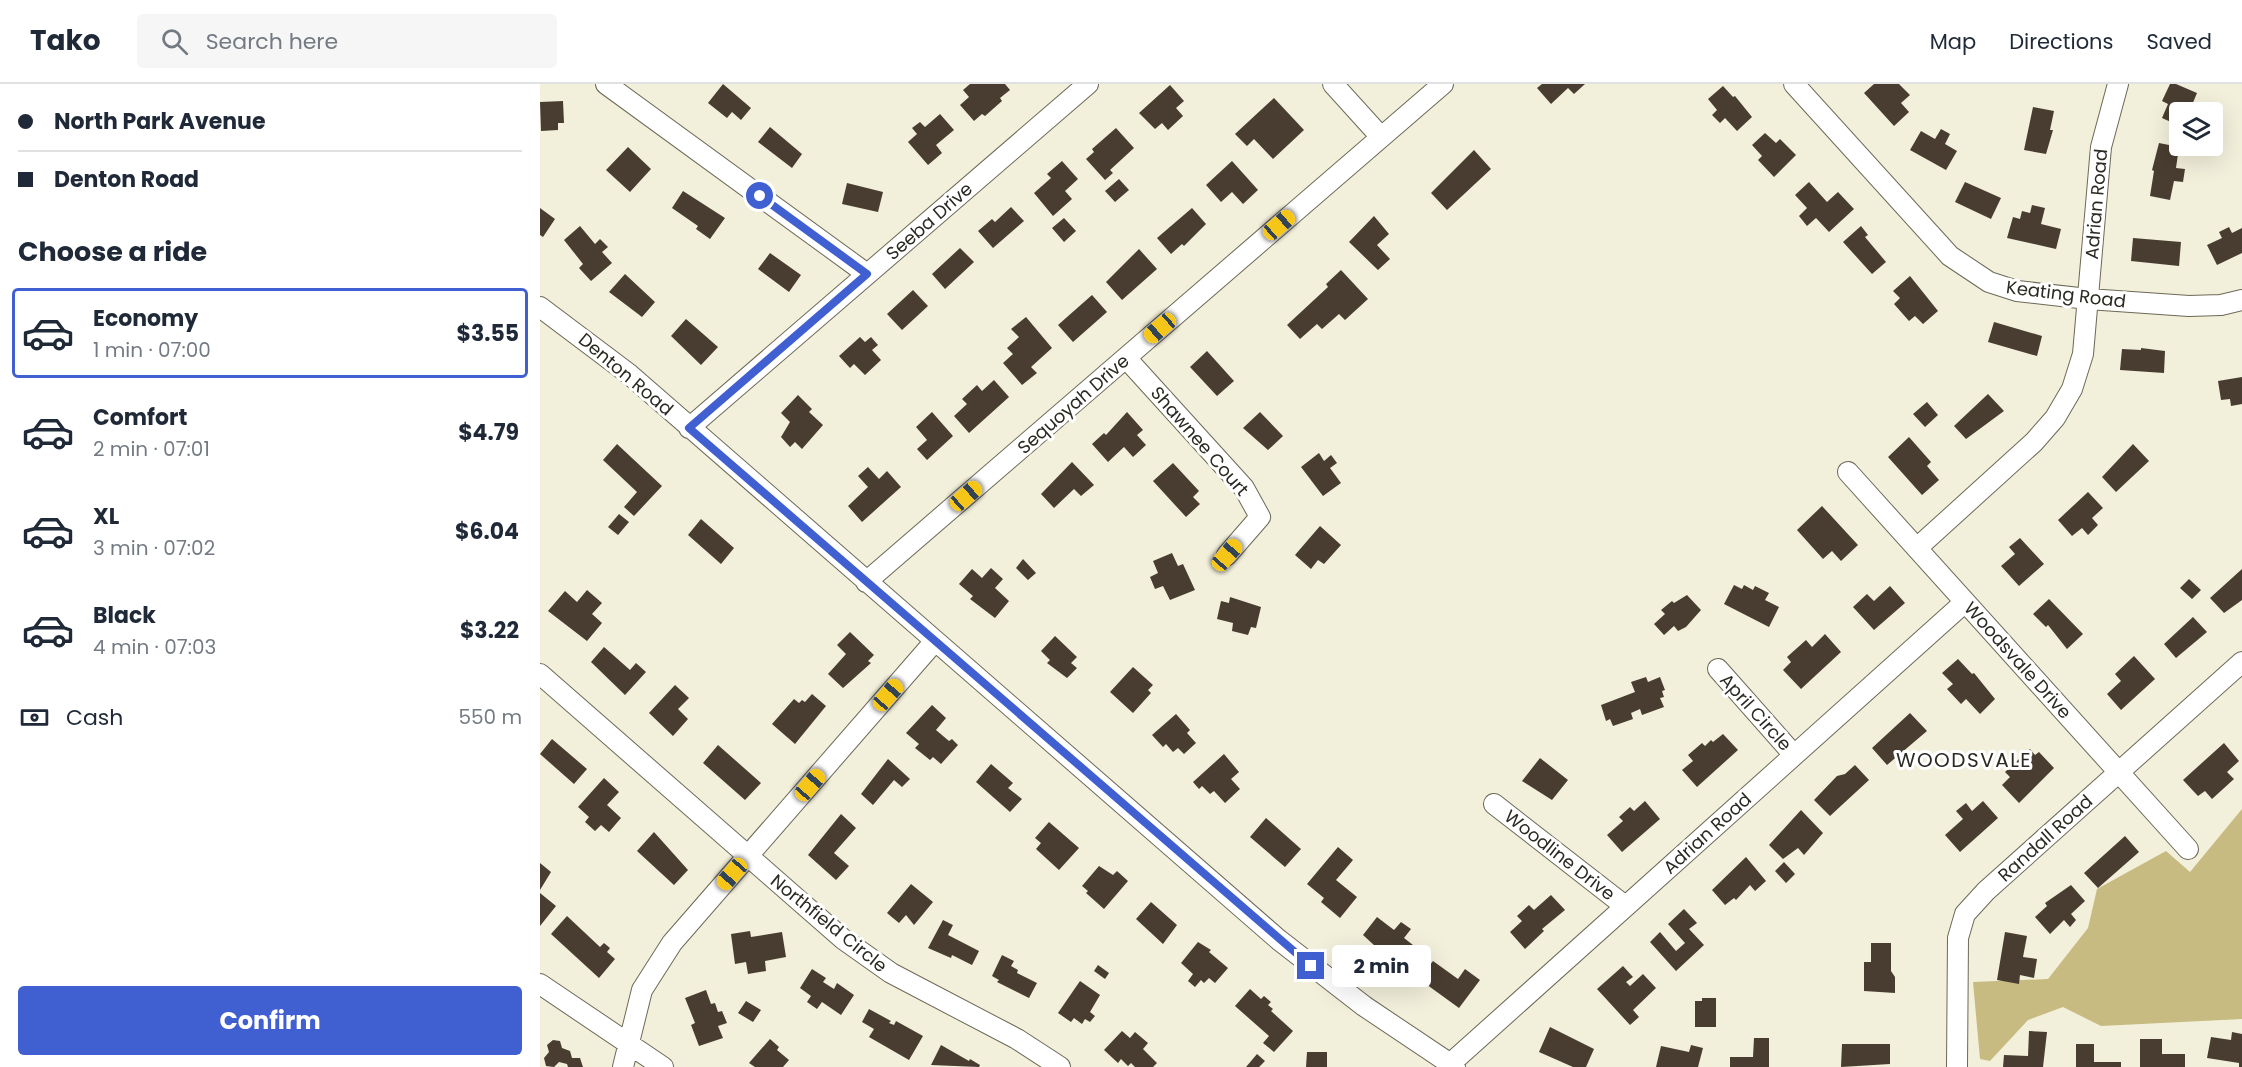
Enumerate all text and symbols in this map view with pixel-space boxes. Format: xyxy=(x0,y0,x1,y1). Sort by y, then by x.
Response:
search box xyxy=(137,14,557,68)
text: Tako xyxy=(30,21,101,60)
icon: search xyxy=(158,25,191,58)
text: Search here xyxy=(206,26,338,57)
text: Map xyxy=(1930,27,1976,56)
text: Directions xyxy=(2009,27,2113,56)
text: Saved xyxy=(2146,27,2212,56)
map controls xyxy=(2169,102,2223,156)
button: layers xyxy=(2169,102,2223,156)
text: North Park Avenue xyxy=(54,106,266,137)
street label: Adrian Road xyxy=(2079,148,2113,260)
text: Denton Road xyxy=(54,164,199,195)
street label: Seeba Drive xyxy=(880,176,978,266)
route start xyxy=(746,182,773,209)
car xyxy=(1260,206,1298,244)
text: Choose a ride xyxy=(18,233,207,270)
street label: Keating Road xyxy=(2005,274,2127,314)
text: Economy xyxy=(93,303,198,334)
icon: car xyxy=(21,306,75,360)
car xyxy=(1141,309,1179,347)
text: $3.55 xyxy=(456,318,519,349)
street label: Denton Road xyxy=(573,327,679,421)
text: 1 min · 07:00 xyxy=(93,336,211,364)
street label: Sequoyah Drive xyxy=(1012,348,1134,460)
street label: Shawnee Court xyxy=(1145,381,1255,501)
text: Comfort xyxy=(93,402,187,433)
icon: car xyxy=(21,405,75,459)
text: $4.79 xyxy=(458,417,519,448)
text: 2 min · 07:01 xyxy=(93,435,210,463)
car xyxy=(947,477,985,515)
text: XL xyxy=(93,501,119,532)
icon: car xyxy=(21,504,75,558)
text: $6.04 xyxy=(455,516,519,547)
text: 3 min · 07:02 xyxy=(93,534,215,562)
car xyxy=(1208,536,1246,574)
street label: Woodsvale Drive xyxy=(1959,596,2077,724)
text: Black xyxy=(93,600,156,631)
icon: car xyxy=(21,603,75,657)
text: $3.22 xyxy=(460,615,519,646)
text: 4 min · 07:03 xyxy=(93,633,216,661)
street label: April Circle xyxy=(1715,668,1797,756)
car xyxy=(869,676,907,714)
icon: cash xyxy=(18,701,51,734)
text: Cash xyxy=(66,702,123,733)
text: 550 m xyxy=(458,703,522,731)
district label: WOODSVALE xyxy=(1896,746,2032,774)
car xyxy=(791,766,829,804)
street label: Adrian Road xyxy=(1657,787,1757,879)
street label: Randall Road xyxy=(1992,789,2098,887)
street label: Woodline Drive xyxy=(1499,804,1621,906)
car xyxy=(713,855,751,893)
street label: Northfield Circle xyxy=(765,868,893,978)
callout: 2 min xyxy=(1332,945,1431,987)
route end xyxy=(1297,952,1324,979)
text: 2 min xyxy=(1353,952,1410,980)
button: Confirm xyxy=(18,986,522,1055)

